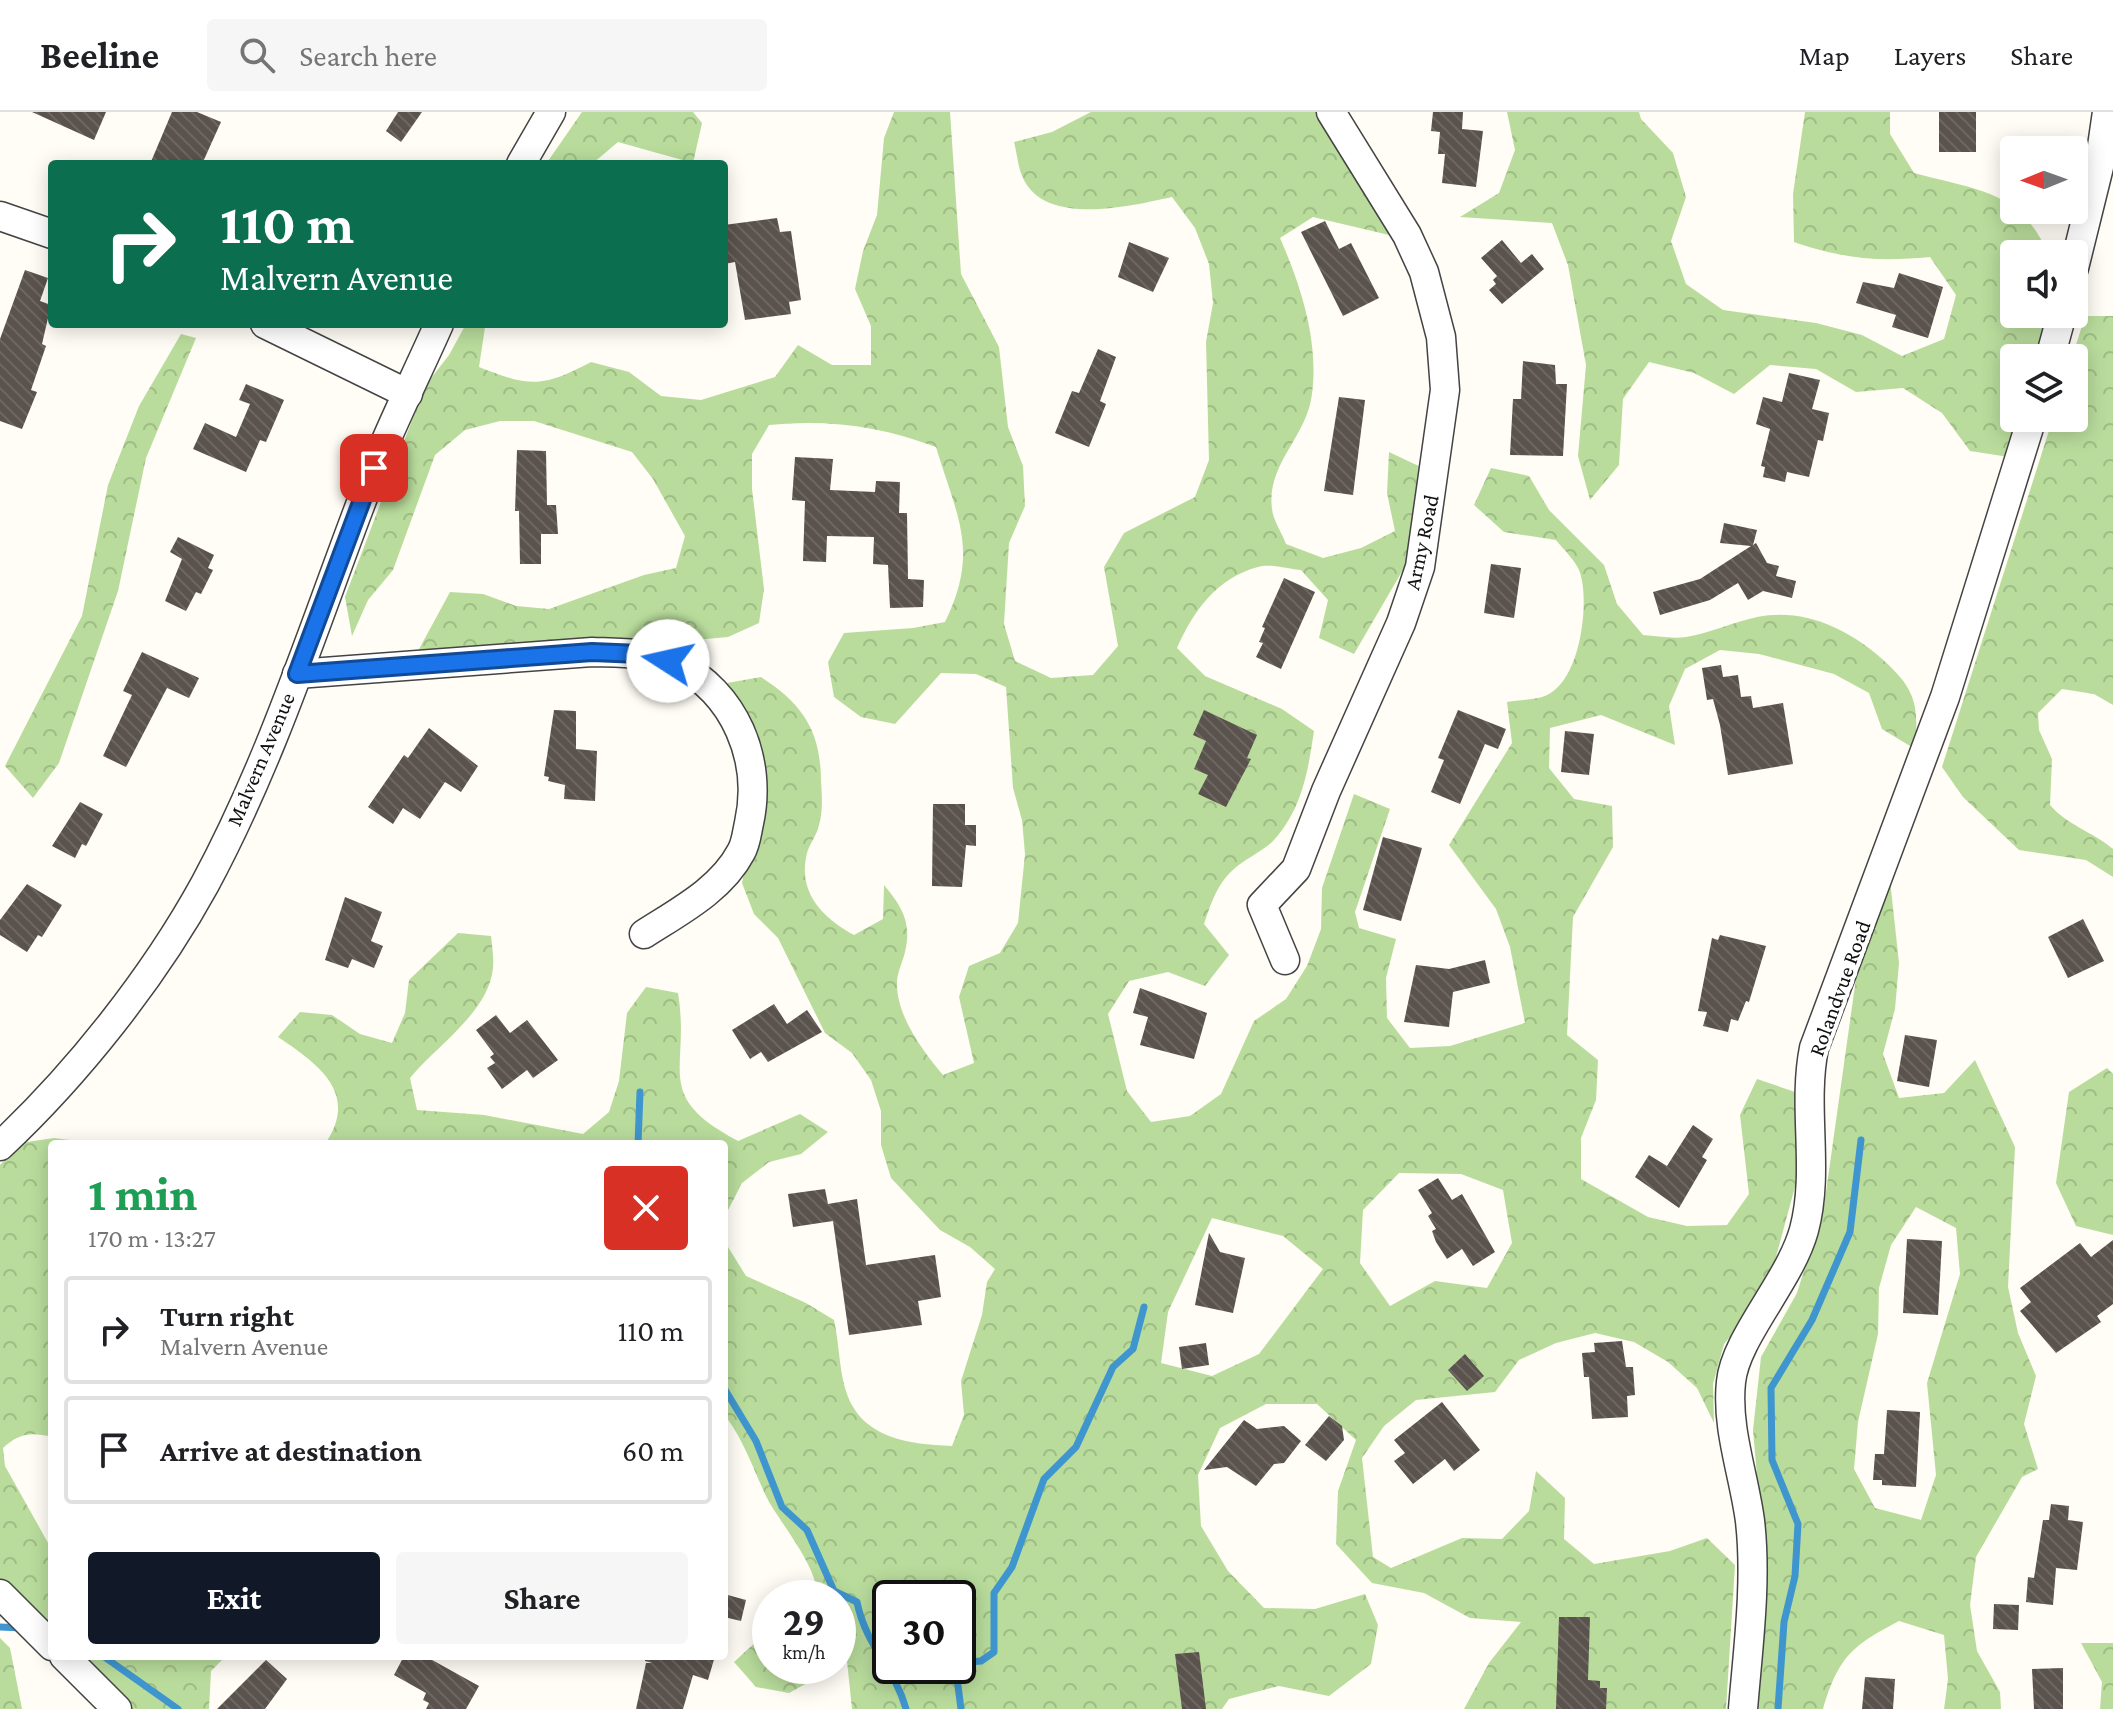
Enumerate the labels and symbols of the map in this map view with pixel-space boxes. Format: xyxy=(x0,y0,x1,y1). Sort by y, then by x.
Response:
north arrow xyxy=(2000,136,2088,224)
pin xyxy=(340,434,408,502)
street label: Army Road xyxy=(1399,492,1444,592)
position arrow xyxy=(626,619,710,703)
street label: Malvern Avenue xyxy=(221,689,300,830)
street label: Rolandvue Road xyxy=(1803,917,1876,1059)
speed limit sign: 30 xyxy=(872,1580,976,1684)

